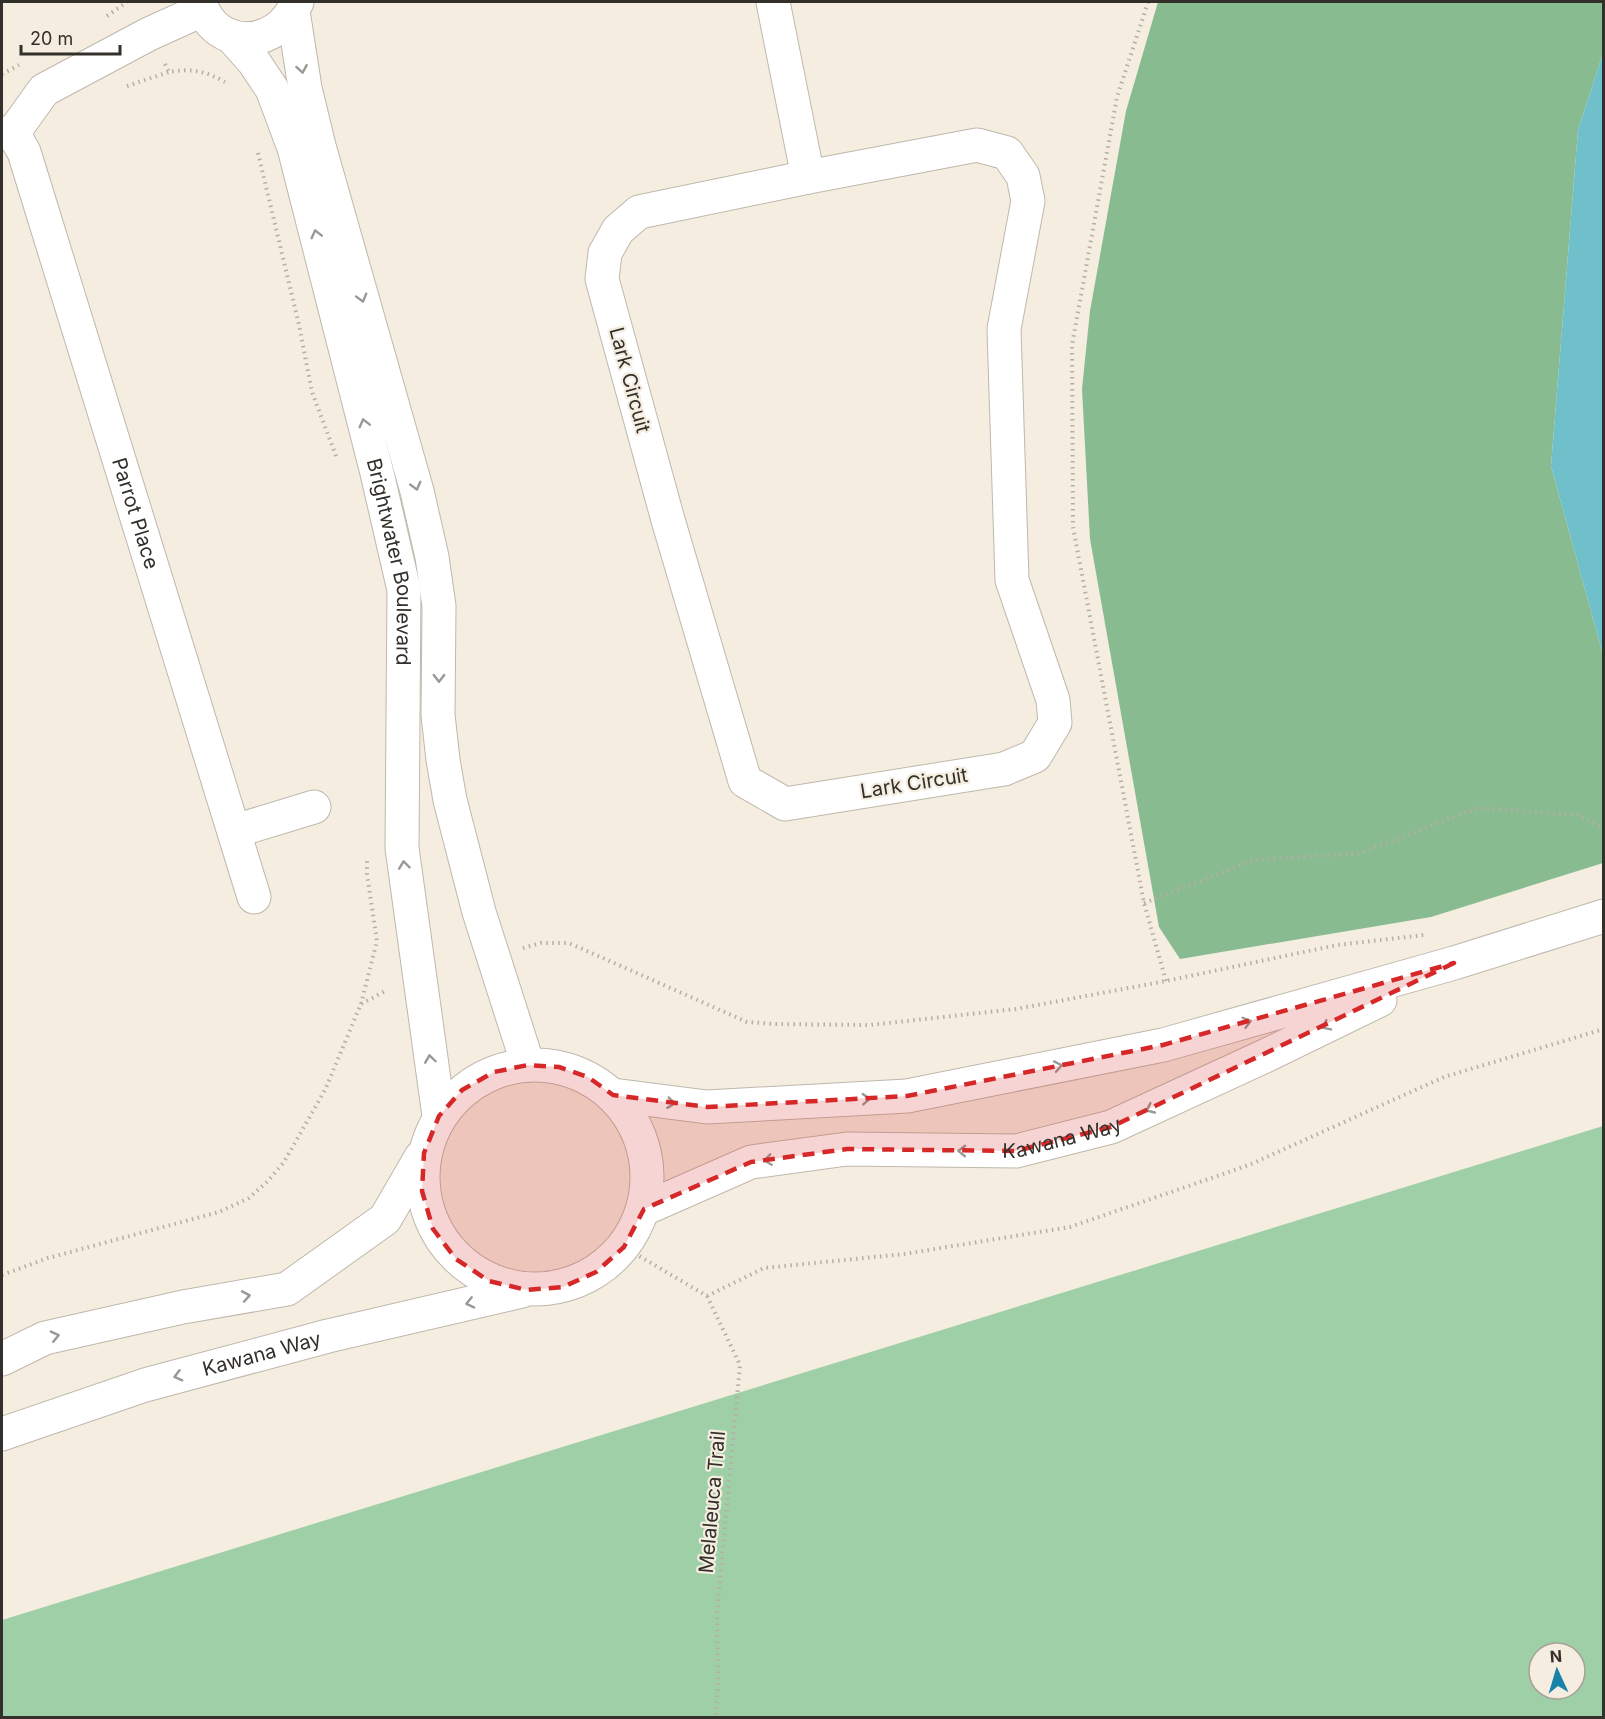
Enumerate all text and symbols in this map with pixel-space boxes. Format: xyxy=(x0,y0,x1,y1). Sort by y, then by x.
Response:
scale bar xyxy=(21,18,120,56)
text: 20 m xyxy=(30,28,73,49)
one-way arrow xyxy=(295,64,308,74)
one-way arrow xyxy=(310,229,323,239)
one-way arrow xyxy=(355,292,367,303)
street label: Lark Circuit xyxy=(604,325,656,436)
one-way arrow xyxy=(359,418,372,428)
street label: Parrot Place xyxy=(107,455,164,572)
street label: Brightwater Boulevard xyxy=(362,456,417,666)
one-way arrow xyxy=(408,481,421,491)
one-way arrow xyxy=(433,674,445,683)
street label: Lark Circuit xyxy=(859,763,970,803)
one-way arrow xyxy=(398,861,411,870)
one-way arrow xyxy=(1242,1016,1252,1029)
one-way arrow xyxy=(1322,1019,1333,1031)
one-way arrow xyxy=(425,1054,437,1063)
one-way arrow xyxy=(1053,1060,1063,1073)
one-way arrow xyxy=(861,1092,870,1105)
one-way arrow xyxy=(667,1096,676,1108)
one-way arrow xyxy=(1146,1102,1157,1114)
street label: Kawana Way xyxy=(1002,1112,1125,1163)
one-way arrow xyxy=(958,1145,967,1157)
one-way arrow xyxy=(763,1153,772,1166)
one-way arrow xyxy=(241,1290,251,1303)
one-way arrow xyxy=(465,1296,475,1309)
street label: Kawana Way xyxy=(200,1326,324,1381)
one-way arrow xyxy=(50,1330,60,1343)
one-way arrow xyxy=(174,1368,184,1381)
street label: Melaleuca Trail xyxy=(694,1430,730,1574)
north arrow xyxy=(1527,1641,1587,1701)
text: N xyxy=(1549,1646,1563,1666)

